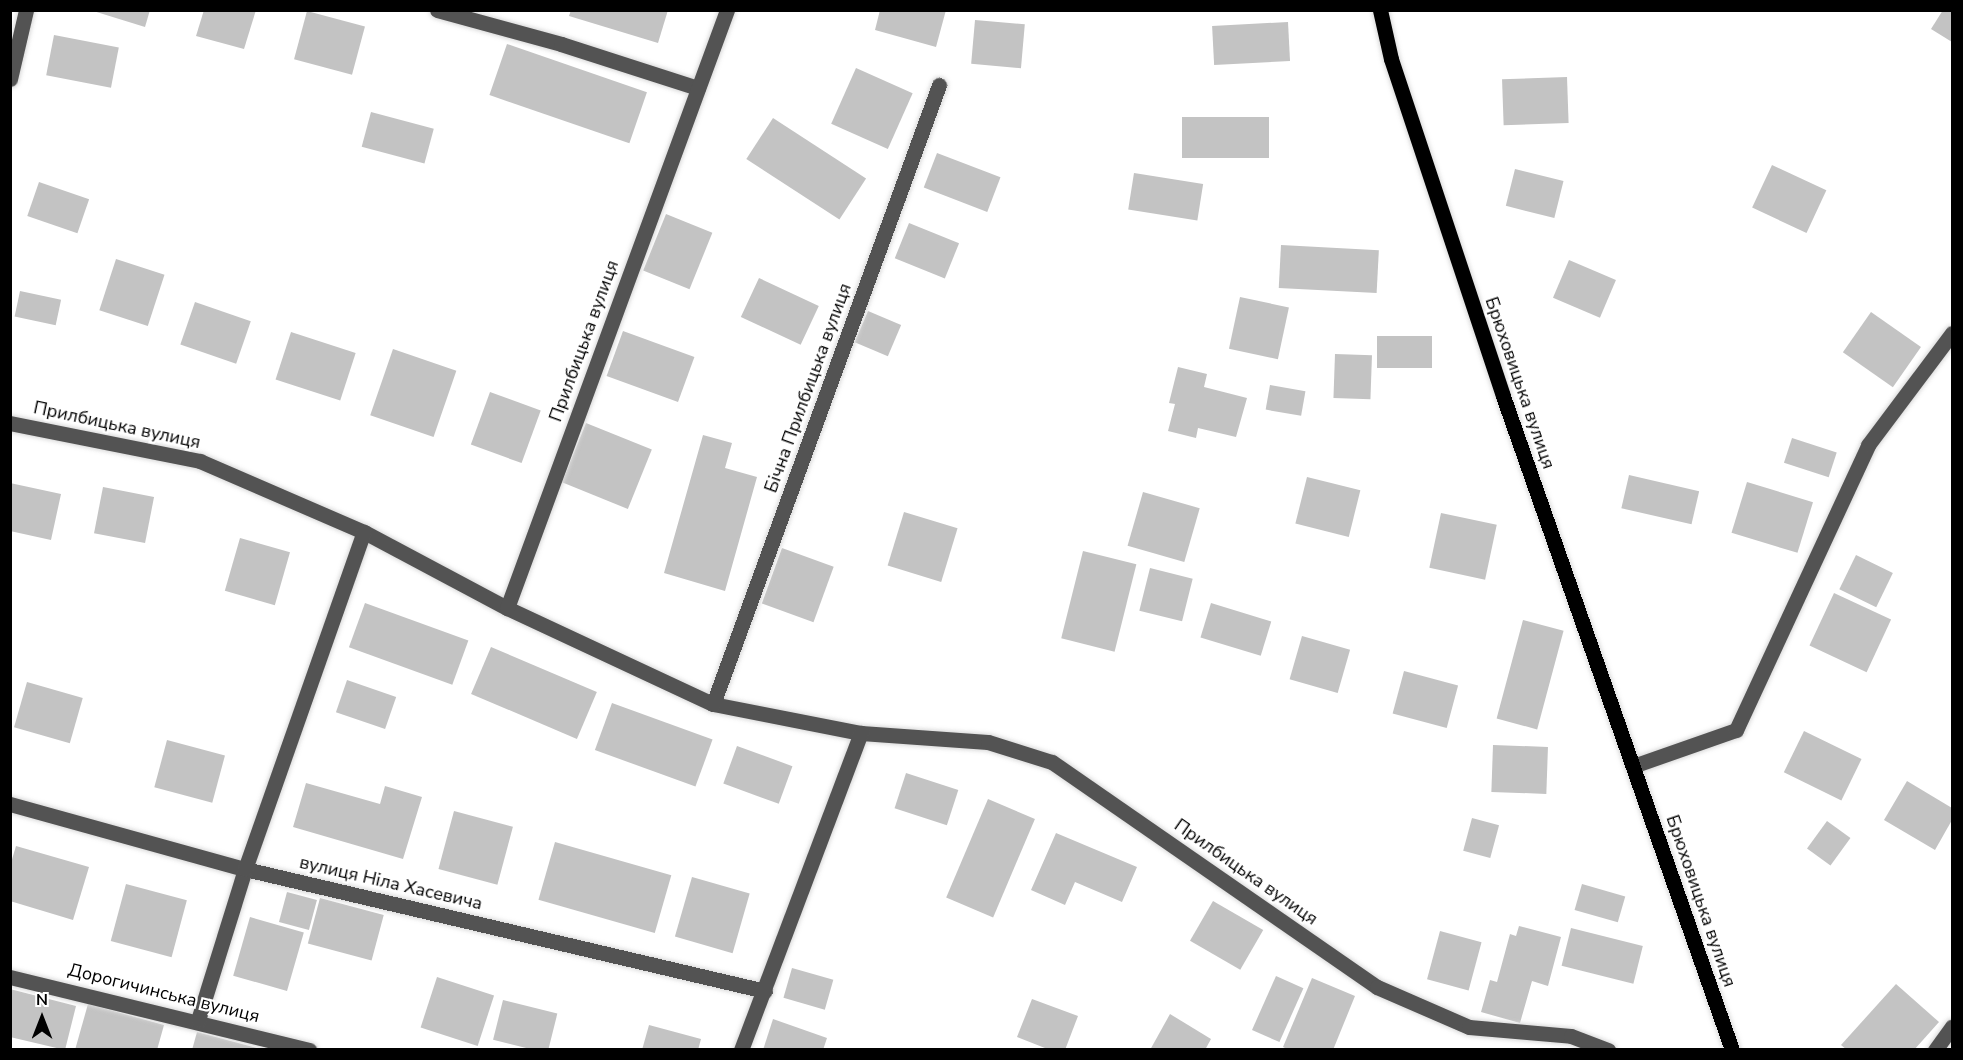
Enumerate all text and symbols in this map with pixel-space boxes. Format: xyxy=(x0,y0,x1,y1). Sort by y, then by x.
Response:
street label: Прилбицька вулиця xyxy=(545,257,623,425)
street label: Бічна Прилбицька вулиця xyxy=(760,280,856,496)
street label: Брюховицька вулиця xyxy=(1480,294,1560,472)
street label: Прилбицька вулиця xyxy=(32,397,202,453)
street label: Брюховицька вулиця xyxy=(1661,812,1741,990)
street label: Прилбицька вулиця xyxy=(1170,814,1322,930)
street label: вулиця Ніла Хасевича xyxy=(297,851,485,915)
street label: Дорогичинська вулиця xyxy=(66,959,262,1027)
north arrow xyxy=(12,988,72,1048)
text: N xyxy=(36,989,48,1011)

